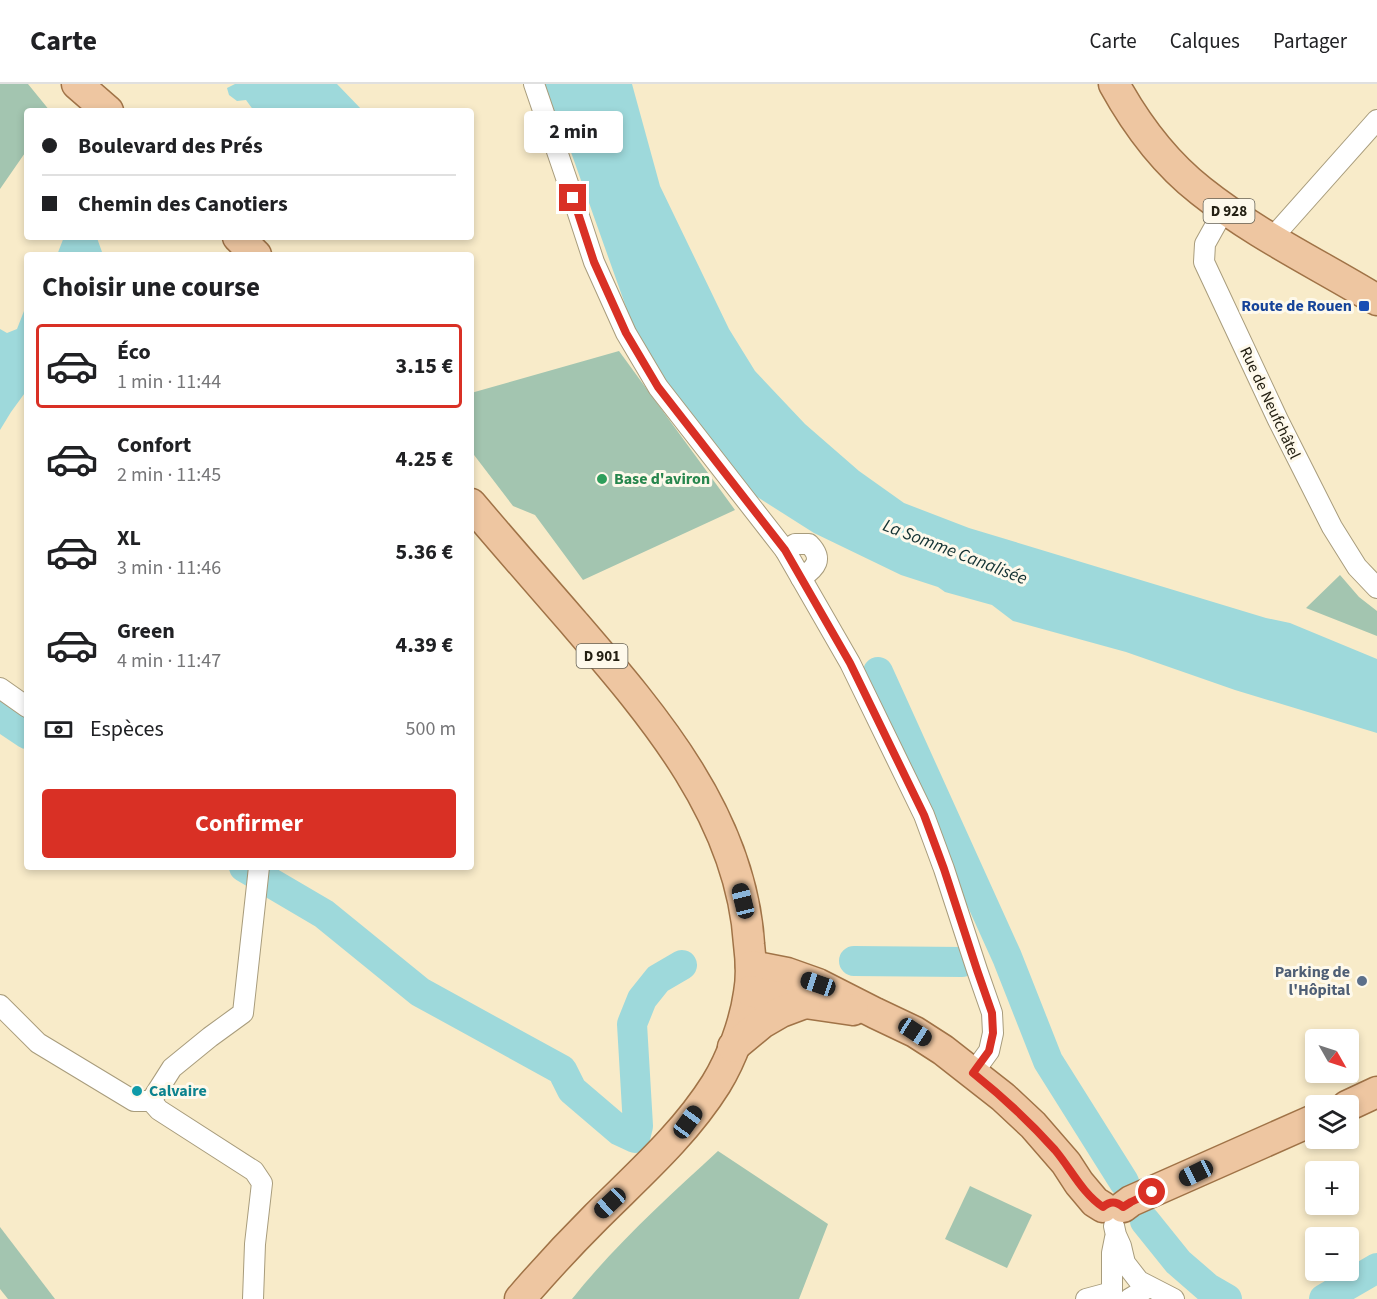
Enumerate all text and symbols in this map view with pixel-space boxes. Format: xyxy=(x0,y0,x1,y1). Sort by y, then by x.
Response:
text: Carte xyxy=(30,21,97,61)
text: Carte xyxy=(1090,26,1137,56)
text: Calques xyxy=(1170,26,1240,56)
text: Partager xyxy=(1273,26,1347,56)
callout: 2 min xyxy=(524,111,622,153)
text: 2 min xyxy=(549,118,598,146)
text: Boulevard des Prés xyxy=(78,130,263,162)
route end xyxy=(559,184,586,211)
text: Chemin des Canotiers xyxy=(78,188,288,220)
road number: D 928 xyxy=(1204,199,1254,223)
text: Choisir une course xyxy=(42,268,260,307)
place label: Route de Rouen xyxy=(1241,295,1352,317)
marker: Route de Rouen xyxy=(1357,299,1371,313)
text: Éco xyxy=(117,336,151,368)
icon: car xyxy=(45,339,99,393)
street label: Rue de Neufchâtel xyxy=(1234,343,1306,463)
text: 3.15 € xyxy=(396,350,453,382)
text: 1 min · 11:44 xyxy=(117,368,221,396)
text: Confort xyxy=(117,429,191,461)
icon: car xyxy=(45,432,99,486)
text: 4.25 € xyxy=(396,443,453,475)
text: 2 min · 11:45 xyxy=(117,461,221,489)
place label: Base d'aviron xyxy=(614,468,710,490)
marker: Base d'aviron xyxy=(595,472,609,486)
water label: La Somme Canalisée xyxy=(879,513,1031,591)
text: XL xyxy=(117,522,141,554)
icon: car xyxy=(45,525,99,579)
text: 5.36 € xyxy=(396,536,453,568)
text: 3 min · 11:46 xyxy=(117,554,221,582)
text: Green xyxy=(117,615,175,647)
icon: car xyxy=(45,618,99,672)
text: 4.39 € xyxy=(396,629,453,661)
road number: D 901 xyxy=(576,644,628,668)
text: 4 min · 11:47 xyxy=(117,647,221,675)
icon: cash xyxy=(42,713,75,746)
text: Espèces xyxy=(90,713,164,745)
text: 500 m xyxy=(406,715,456,743)
button: Confirmer xyxy=(42,789,456,858)
car xyxy=(730,881,756,921)
place label: Parking de l'Hôpital xyxy=(1275,961,1350,1001)
car xyxy=(798,970,838,998)
marker: Parking de l'Hôpital xyxy=(1355,974,1369,988)
car xyxy=(895,1015,935,1049)
north arrow xyxy=(1305,1029,1359,1083)
map controls xyxy=(1305,1029,1359,1281)
place label: Calvaire xyxy=(149,1080,207,1102)
marker: Calvaire xyxy=(130,1084,144,1098)
button: layers xyxy=(1305,1095,1359,1149)
car xyxy=(670,1102,706,1142)
car xyxy=(1176,1157,1216,1189)
button: + xyxy=(1305,1161,1359,1215)
route start xyxy=(1138,1178,1165,1205)
car xyxy=(591,1184,629,1222)
button: − xyxy=(1305,1227,1359,1281)

